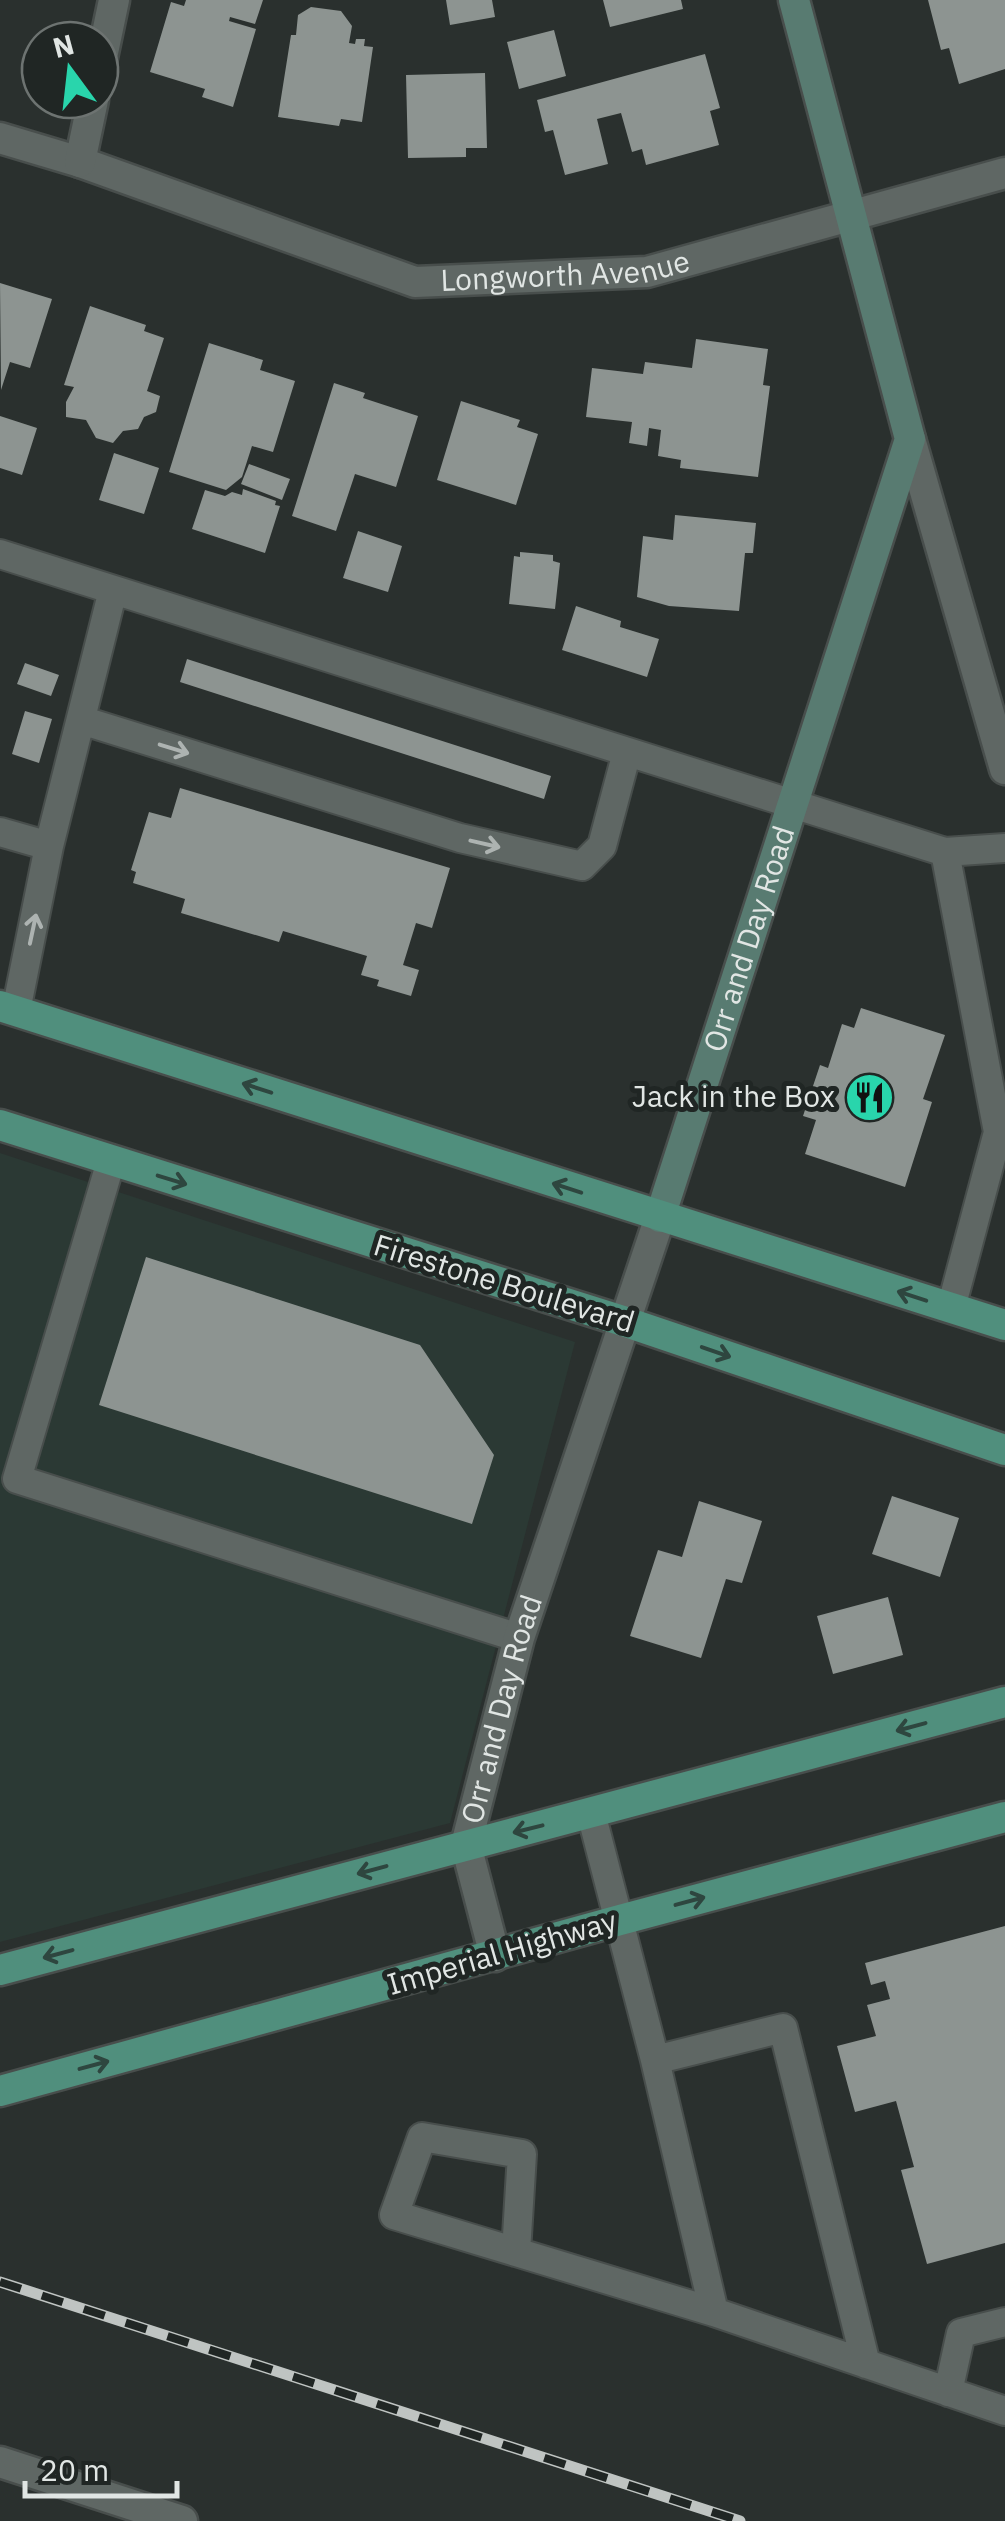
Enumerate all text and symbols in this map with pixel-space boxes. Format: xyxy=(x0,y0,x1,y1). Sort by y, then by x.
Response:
north arrow xyxy=(20,20,120,120)
text: N xyxy=(49,25,78,66)
street label: Longworth Avenue xyxy=(440,240,694,299)
one-way arrow xyxy=(158,741,190,759)
street label: Orr and Day Road xyxy=(693,821,802,1056)
one-way arrow xyxy=(468,836,500,854)
one-way arrow xyxy=(24,913,43,945)
restaurant icon: Jack in the Box xyxy=(844,1071,896,1123)
place label: Jack in the Box xyxy=(632,1076,835,1115)
one-way arrow xyxy=(242,1078,274,1096)
one-way arrow xyxy=(156,1172,187,1190)
one-way arrow xyxy=(552,1177,583,1195)
street label: Firestone Boulevard xyxy=(369,1224,639,1341)
one-way arrow xyxy=(897,1286,928,1304)
one-way arrow xyxy=(700,1345,731,1363)
street label: Orr and Day Road xyxy=(451,1589,550,1827)
one-way arrow xyxy=(896,1719,927,1738)
one-way arrow xyxy=(513,1820,544,1839)
one-way arrow xyxy=(356,1862,388,1880)
one-way arrow xyxy=(674,1891,706,1909)
street label: Imperial Highway xyxy=(382,1900,621,2003)
one-way arrow xyxy=(43,1946,74,1965)
one-way arrow xyxy=(78,2055,109,2073)
scale bar xyxy=(25,2436,178,2498)
text: 20 m xyxy=(40,2450,109,2489)

